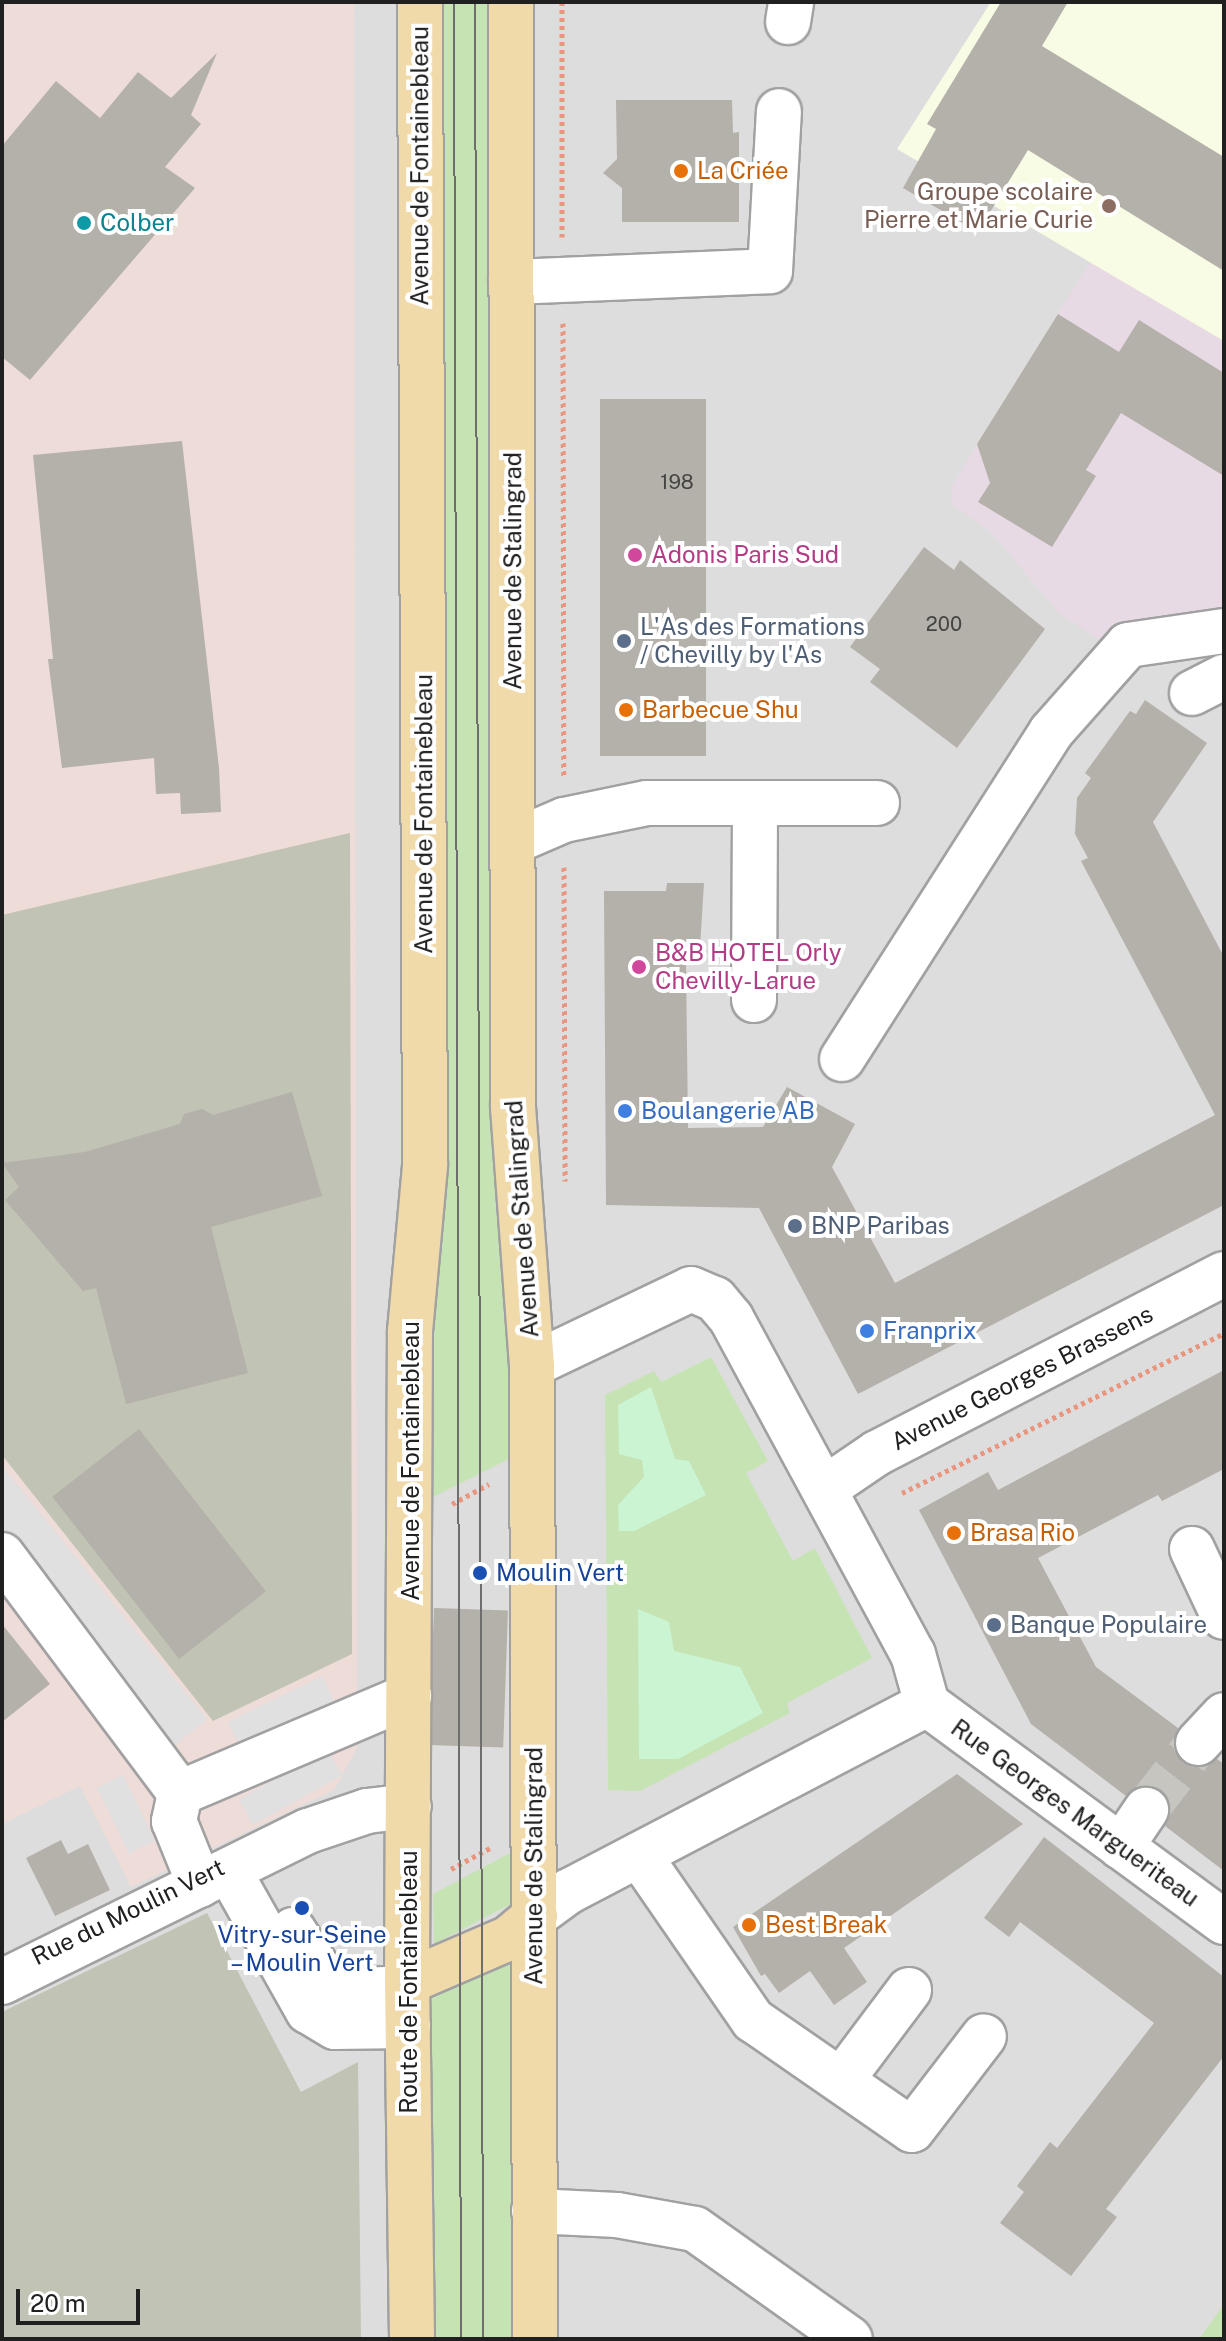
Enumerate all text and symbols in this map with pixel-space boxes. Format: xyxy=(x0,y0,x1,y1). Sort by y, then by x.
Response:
street label: Avenue de Fontainebleau xyxy=(406,26,434,306)
place label: La Criée xyxy=(697,157,789,185)
marker: La Criée xyxy=(672,162,690,180)
place label: Groupe scolaire Pierre et Marie Curie xyxy=(863,178,1093,234)
marker: Groupe scolaire Pierre et Marie Curie xyxy=(1100,197,1118,215)
place label: Colber xyxy=(100,209,175,237)
marker: Colber xyxy=(75,214,93,232)
street label: Avenue de Stalingrad xyxy=(499,452,527,690)
house number: 198 xyxy=(660,470,694,494)
place label: Adonis Paris Sud xyxy=(651,541,839,569)
marker: Adonis Paris Sud xyxy=(626,546,644,564)
house number: 200 xyxy=(926,612,962,636)
place label: L'As des Formations / Chevilly by l'As xyxy=(640,613,865,669)
marker: L'As des Formations / Chevilly by l'As xyxy=(615,632,633,650)
street label: Avenue de Fontainebleau xyxy=(410,674,438,954)
place label: Barbecue Shu xyxy=(642,696,799,724)
marker: Barbecue Shu xyxy=(617,701,635,719)
place label: B&B HOTEL Orly Chevilly-Larue xyxy=(655,939,842,995)
marker: B&B HOTEL Orly Chevilly-Larue xyxy=(630,958,648,976)
place label: Boulangerie AB xyxy=(641,1097,815,1125)
street label: Avenue de Stalingrad xyxy=(499,1099,545,1339)
marker: Boulangerie AB xyxy=(616,1102,634,1120)
place label: BNP Paribas xyxy=(811,1212,950,1240)
marker: BNP Paribas xyxy=(786,1217,804,1235)
street label: Avenue Georges Brassens xyxy=(886,1299,1158,1457)
place label: Franprix xyxy=(883,1317,976,1345)
street label: Avenue de Fontainebleau xyxy=(397,1321,425,1601)
marker: Franprix xyxy=(858,1322,876,1340)
place label: Brasa Rio xyxy=(970,1519,1075,1547)
marker: Brasa Rio xyxy=(945,1524,963,1542)
place label: Moulin Vert xyxy=(496,1559,625,1587)
marker: Moulin Vert xyxy=(471,1564,489,1582)
place label: Banque Populaire xyxy=(1010,1611,1207,1639)
marker: Banque Populaire xyxy=(985,1616,1003,1634)
street label: Rue Georges Margueriteau xyxy=(945,1713,1205,1913)
street label: Avenue de Stalingrad xyxy=(520,1747,548,1985)
street label: Route de Fontainebleau xyxy=(395,1850,423,2114)
street label: Rue du Moulin Vert xyxy=(26,1853,230,1971)
marker: Vitry-sur-Seine – Moulin Vert xyxy=(293,1899,311,1917)
place label: Best Break xyxy=(765,1911,887,1939)
marker: Best Break xyxy=(740,1916,758,1934)
place label: Vitry-sur-Seine – Moulin Vert xyxy=(217,1921,387,1977)
scale bar xyxy=(20,2273,144,2323)
text: 20 m xyxy=(30,2289,86,2317)

